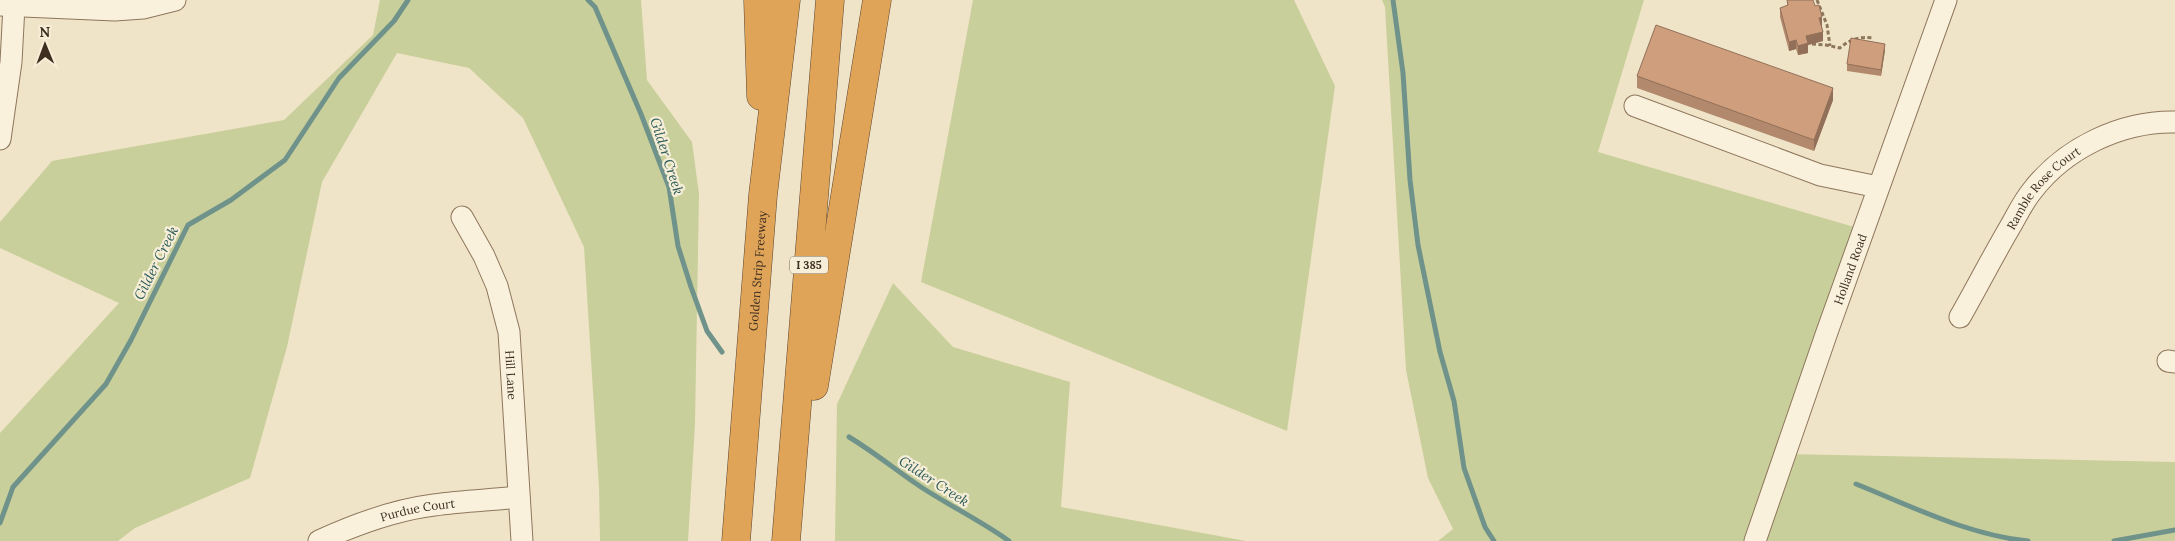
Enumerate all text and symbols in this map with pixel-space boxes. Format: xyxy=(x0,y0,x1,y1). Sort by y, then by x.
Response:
north arrow xyxy=(20,20,70,70)
text: N xyxy=(39,23,51,41)
water label: Gilder Creek xyxy=(646,115,688,197)
street label: Ramble Rose Court xyxy=(2003,143,2083,232)
street label: Golden Strip Freeway xyxy=(745,210,769,331)
water label: Gilder Creek xyxy=(130,223,182,303)
street label: Holland Road xyxy=(1830,231,1869,307)
road number: I 385 xyxy=(790,256,828,274)
street label: Hill Lane xyxy=(503,350,521,401)
water label: Gilder Creek xyxy=(896,452,972,510)
street label: Purdue Court xyxy=(378,495,456,524)

